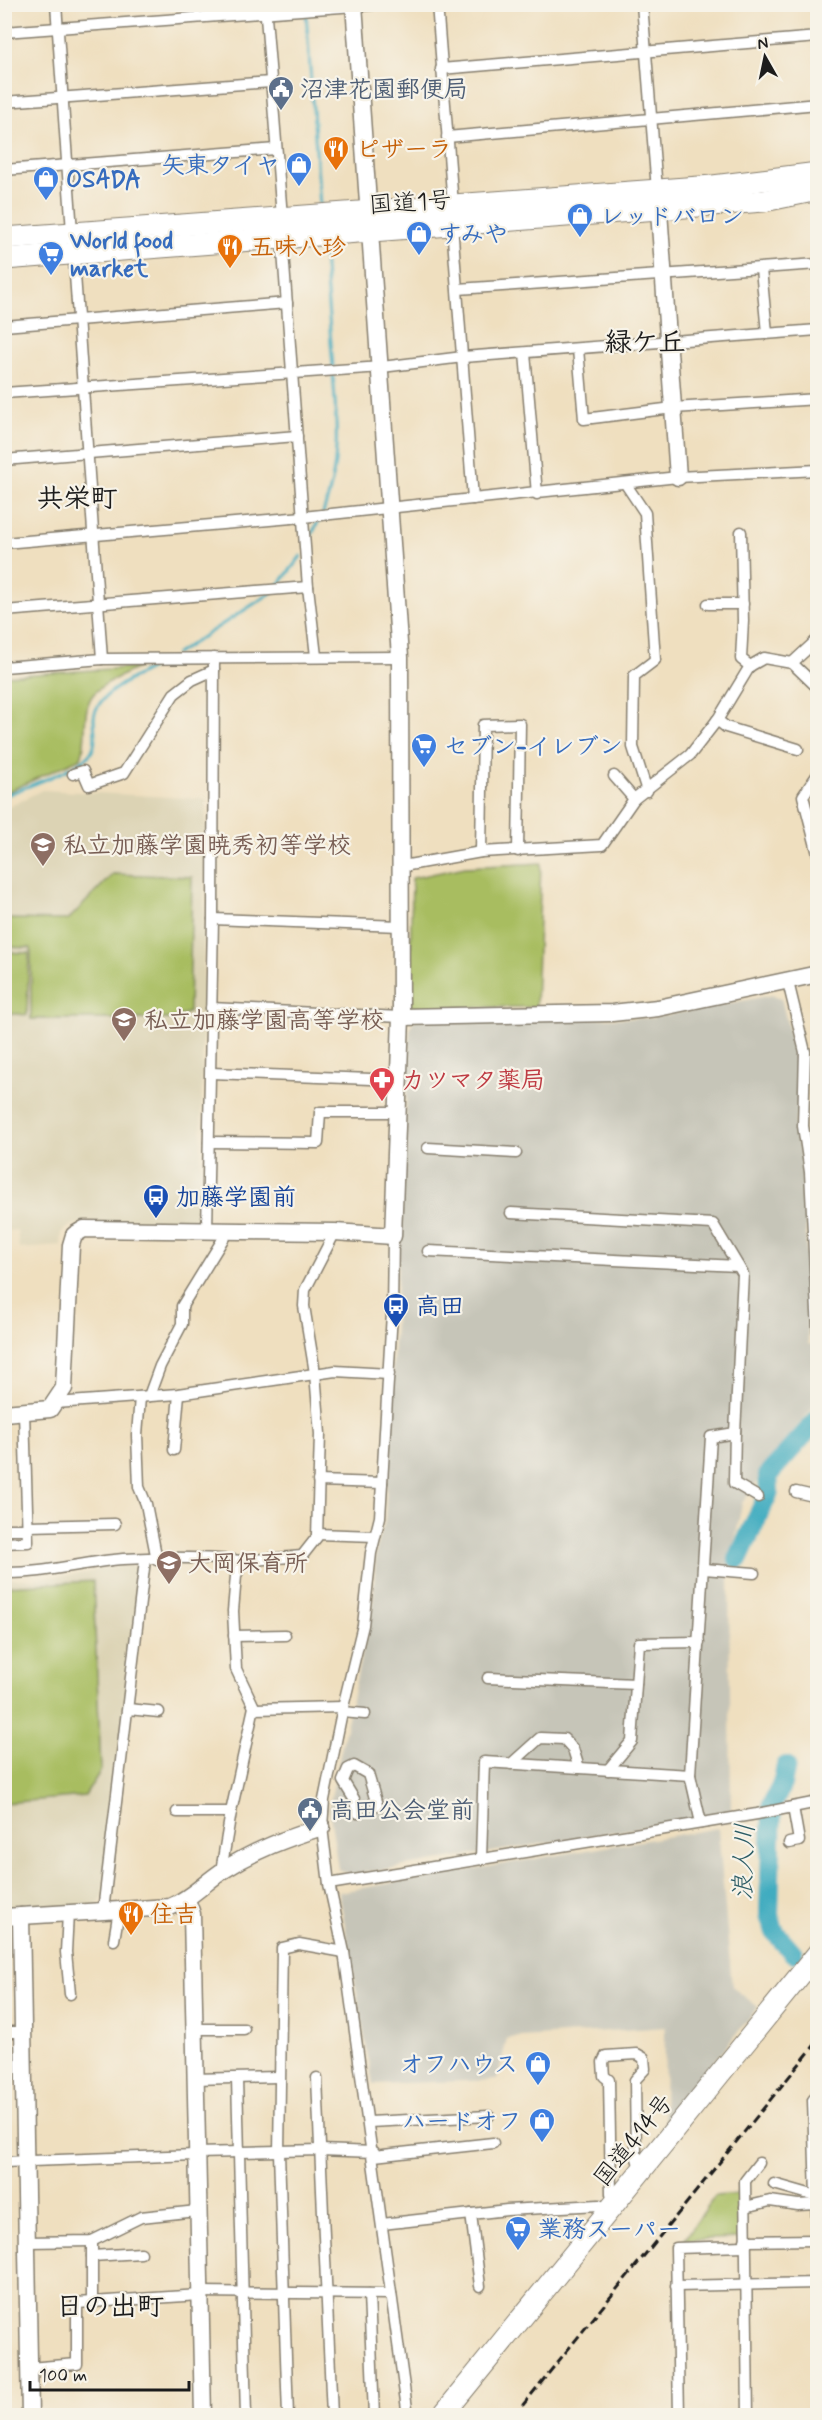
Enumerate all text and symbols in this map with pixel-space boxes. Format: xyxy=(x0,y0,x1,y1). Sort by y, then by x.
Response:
north arrow xyxy=(735,27,795,87)
text: N xyxy=(756,32,770,55)
public building icon: 沼津花園郵便局 xyxy=(266,74,296,112)
place label: 沼津花園郵便局 xyxy=(300,75,468,106)
restaurant icon: ピザーラ xyxy=(321,134,351,172)
place label: ピザーラ xyxy=(356,135,452,166)
shop icon: 矢東タイヤ xyxy=(284,150,314,188)
place label: 矢東タイヤ xyxy=(161,151,280,182)
shop icon: OSADA xyxy=(31,164,61,202)
place label: OSADA xyxy=(66,165,141,196)
street label: 国道1号 xyxy=(368,185,452,222)
shop icon: レッドバロン xyxy=(565,201,595,239)
place label: レッドバロン xyxy=(600,202,744,233)
shop icon: すみや xyxy=(404,219,434,257)
place label: すみや xyxy=(438,220,508,251)
place label: World food market xyxy=(69,226,173,285)
restaurant icon: 五味八珍 xyxy=(215,232,245,270)
place label: 五味八珍 xyxy=(250,233,346,264)
supermarket icon: World food market xyxy=(36,239,66,277)
district label: 緑ケ丘 xyxy=(605,326,686,361)
district label: 共栄町 xyxy=(37,482,118,517)
supermarket icon: セブン-イレブン xyxy=(409,731,439,769)
place label: セブン-イレブン xyxy=(444,732,623,763)
school or university icon: 私立加藤学園暁秀初等学校 xyxy=(28,830,58,868)
place label: 私立加藤学園暁秀初等学校 xyxy=(63,831,351,862)
school or university icon: 私立加藤学園高等学校 xyxy=(109,1005,139,1043)
place label: 私立加藤学園高等学校 xyxy=(144,1006,384,1037)
pharmacy icon: カツマタ薬局 xyxy=(367,1065,397,1103)
place label: カツマタ薬局 xyxy=(401,1066,545,1097)
bus stop icon: 加藤学園前 xyxy=(141,1182,171,1220)
place label: 加藤学園前 xyxy=(176,1183,296,1214)
bus stop icon: 高田 xyxy=(381,1291,411,1329)
place label: 高田 xyxy=(416,1292,464,1323)
school or university icon: 大岡保育所 xyxy=(154,1548,184,1586)
place label: 大岡保育所 xyxy=(188,1549,308,1580)
public building icon: 高田公会堂前 xyxy=(295,1795,325,1833)
place label: 高田公会堂前 xyxy=(330,1796,474,1827)
water label: 浪人川 xyxy=(727,1822,763,1902)
restaurant icon: 住吉 xyxy=(116,1899,146,1937)
place label: 住吉 xyxy=(150,1900,198,1931)
shop icon: オフハウス xyxy=(523,2049,553,2087)
place label: オフハウス xyxy=(399,2050,518,2081)
street label: 国道414号 xyxy=(587,2088,681,2194)
shop icon: ハードオフ xyxy=(527,2106,557,2144)
place label: ハードオフ xyxy=(402,2107,522,2138)
supermarket icon: 業務スーパー xyxy=(503,2214,533,2252)
place label: 業務スーパー xyxy=(538,2215,681,2246)
district label: 日の出町 xyxy=(56,2290,164,2325)
scale bar xyxy=(30,2354,189,2392)
text: 100 m xyxy=(39,2364,87,2388)

